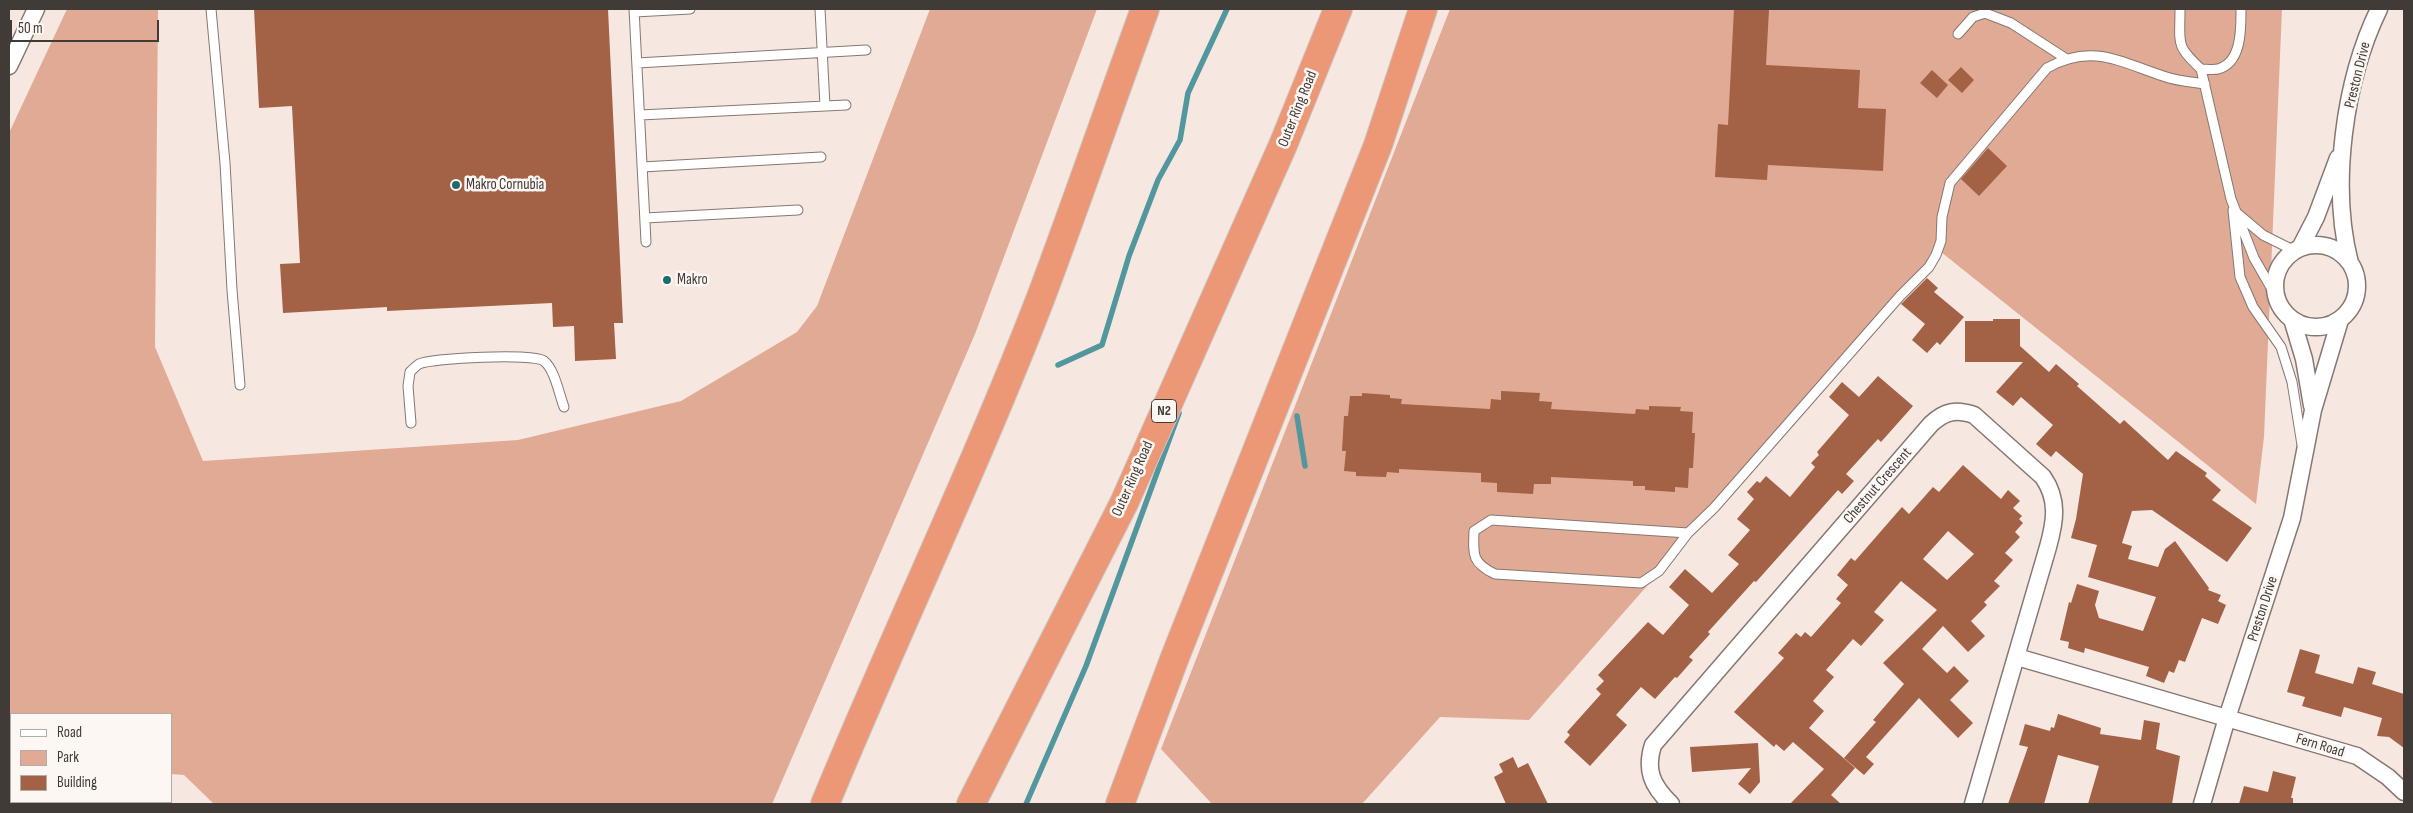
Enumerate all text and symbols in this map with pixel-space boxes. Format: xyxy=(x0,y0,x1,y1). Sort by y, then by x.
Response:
scale bar xyxy=(12,10,161,42)
text: 50 m xyxy=(18,19,43,38)
street label: Preston Drive xyxy=(2341,40,2375,110)
street label: Outer Ring Road xyxy=(1275,68,1321,150)
place label: Makro Cornubia xyxy=(466,176,544,194)
marker: Makro Cornubia xyxy=(450,179,462,191)
place label: Makro xyxy=(677,271,708,289)
marker: Makro xyxy=(661,274,673,286)
road number: N2 xyxy=(1152,400,1176,422)
street label: Outer Ring Road xyxy=(1108,439,1158,519)
street label: Chestnut Crescent xyxy=(1840,444,1916,528)
street label: Preston Drive xyxy=(2244,574,2282,644)
legend xyxy=(10,713,172,803)
text: Road xyxy=(57,723,82,742)
street label: Fern Road xyxy=(2294,730,2346,762)
text: Park xyxy=(57,748,79,767)
text: Building xyxy=(57,773,97,792)

